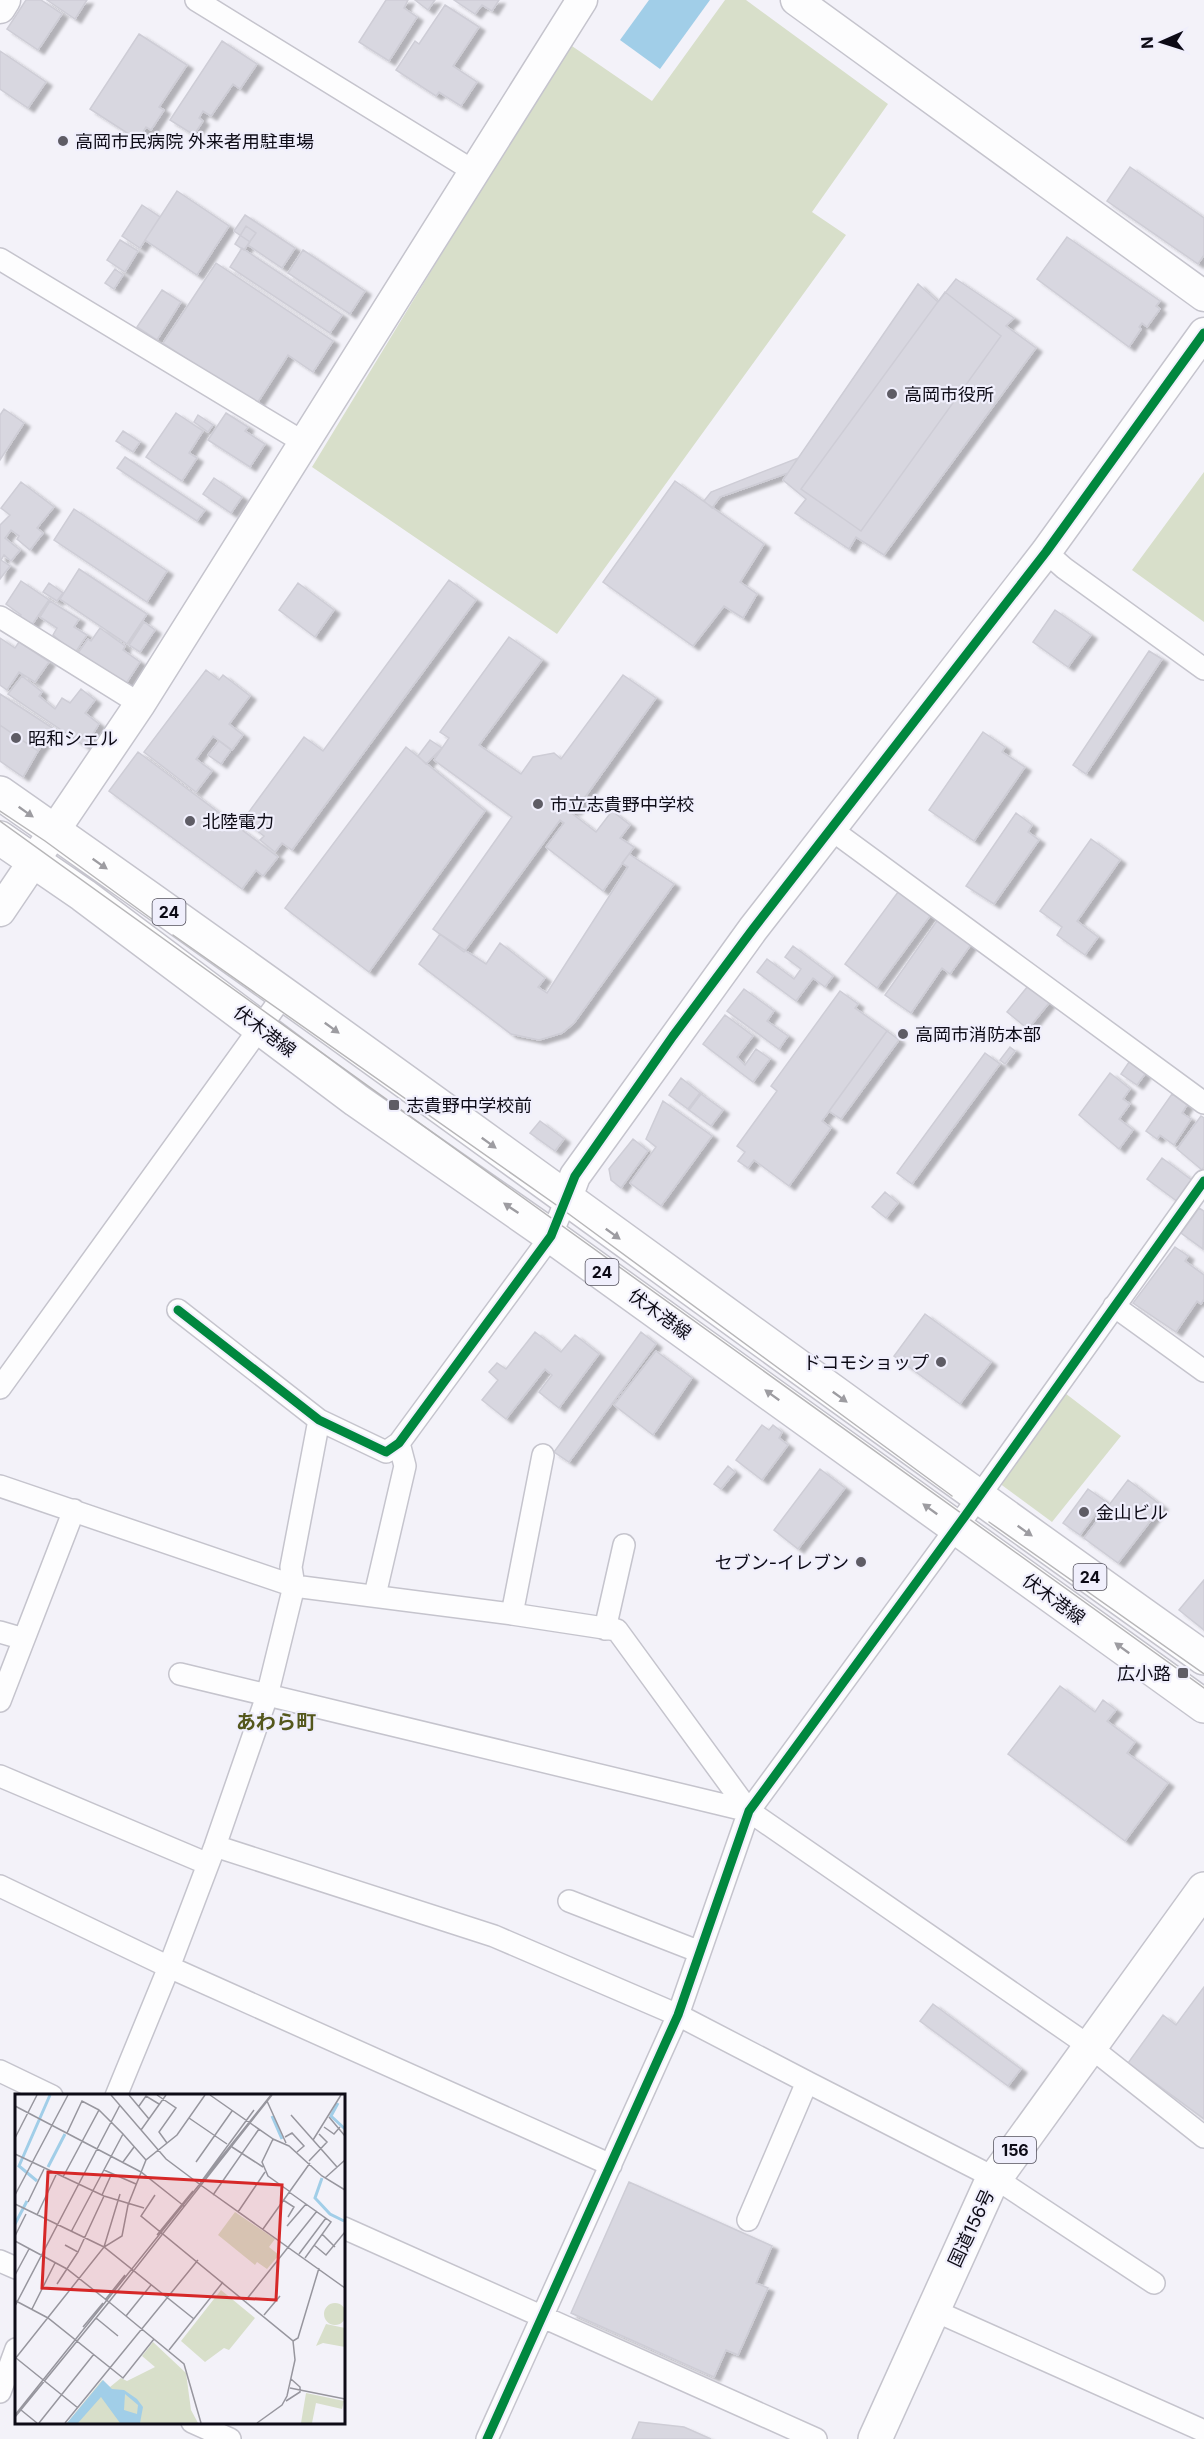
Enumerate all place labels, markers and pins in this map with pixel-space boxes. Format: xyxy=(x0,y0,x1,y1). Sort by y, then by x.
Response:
place label: 高岡市民病院 外来者用駐車場 xyxy=(75,131,314,152)
marker: 高岡市民病院 外来者用駐車場 xyxy=(56,134,70,148)
place label: 高岡市役所 xyxy=(904,384,994,405)
marker: 高岡市役所 xyxy=(885,387,899,401)
place label: 昭和シェル xyxy=(28,728,118,749)
marker: 昭和シェル xyxy=(9,731,23,745)
place label: 市立志貴野中学校 xyxy=(550,794,694,815)
marker: 市立志貴野中学校 xyxy=(531,797,545,811)
place label: 北陸電力 xyxy=(202,811,274,832)
marker: 北陸電力 xyxy=(183,814,197,828)
place label: 高岡市消防本部 xyxy=(915,1024,1041,1045)
marker: 高岡市消防本部 xyxy=(896,1027,910,1041)
place label: 志貴野中学校前 xyxy=(406,1095,532,1116)
marker: 志貴野中学校前 xyxy=(387,1098,401,1112)
place label: ドコモショップ xyxy=(803,1352,929,1373)
marker: ドコモショップ xyxy=(934,1355,948,1369)
place label: 金山ビル xyxy=(1096,1502,1168,1523)
marker: 金山ビル xyxy=(1077,1505,1091,1519)
place label: セブン-イレブン xyxy=(715,1552,849,1573)
marker: セブン-イレブン xyxy=(854,1555,868,1569)
place label: 広小路 xyxy=(1117,1663,1171,1684)
marker: 広小路 xyxy=(1176,1666,1190,1680)

